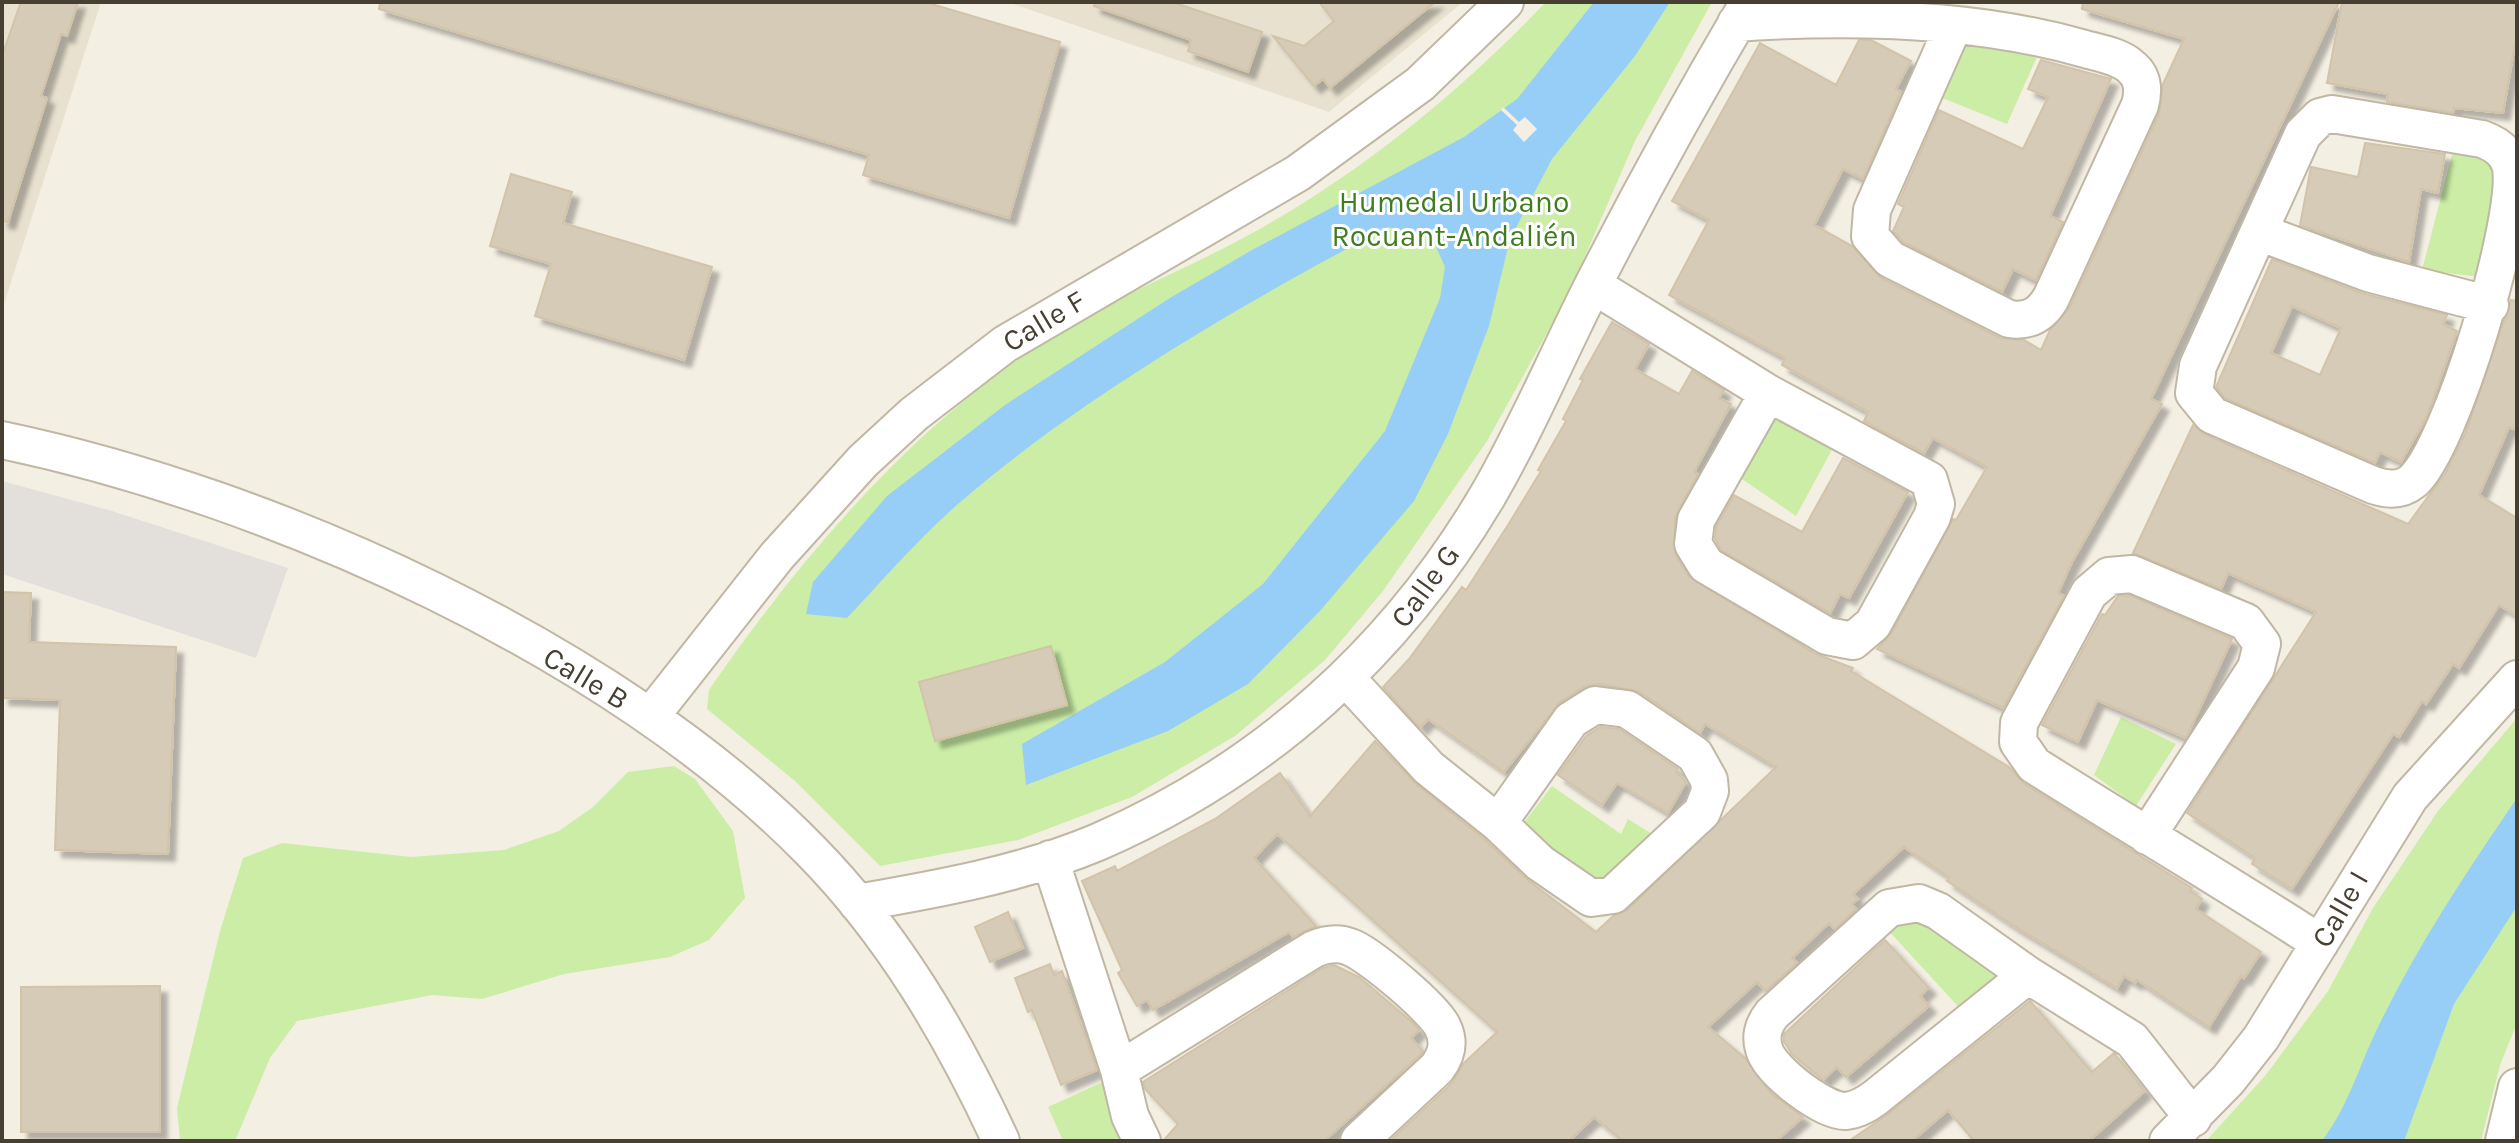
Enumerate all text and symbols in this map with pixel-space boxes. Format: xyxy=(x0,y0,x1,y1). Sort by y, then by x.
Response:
park label: Humedal Urbano Rocuant-Andalién xyxy=(1331,184,1577,254)
street label: Calle F xyxy=(996,282,1092,360)
street label: Calle G xyxy=(1383,538,1467,634)
street label: Calle B xyxy=(537,639,635,717)
street label: Calle I xyxy=(2304,864,2376,954)

